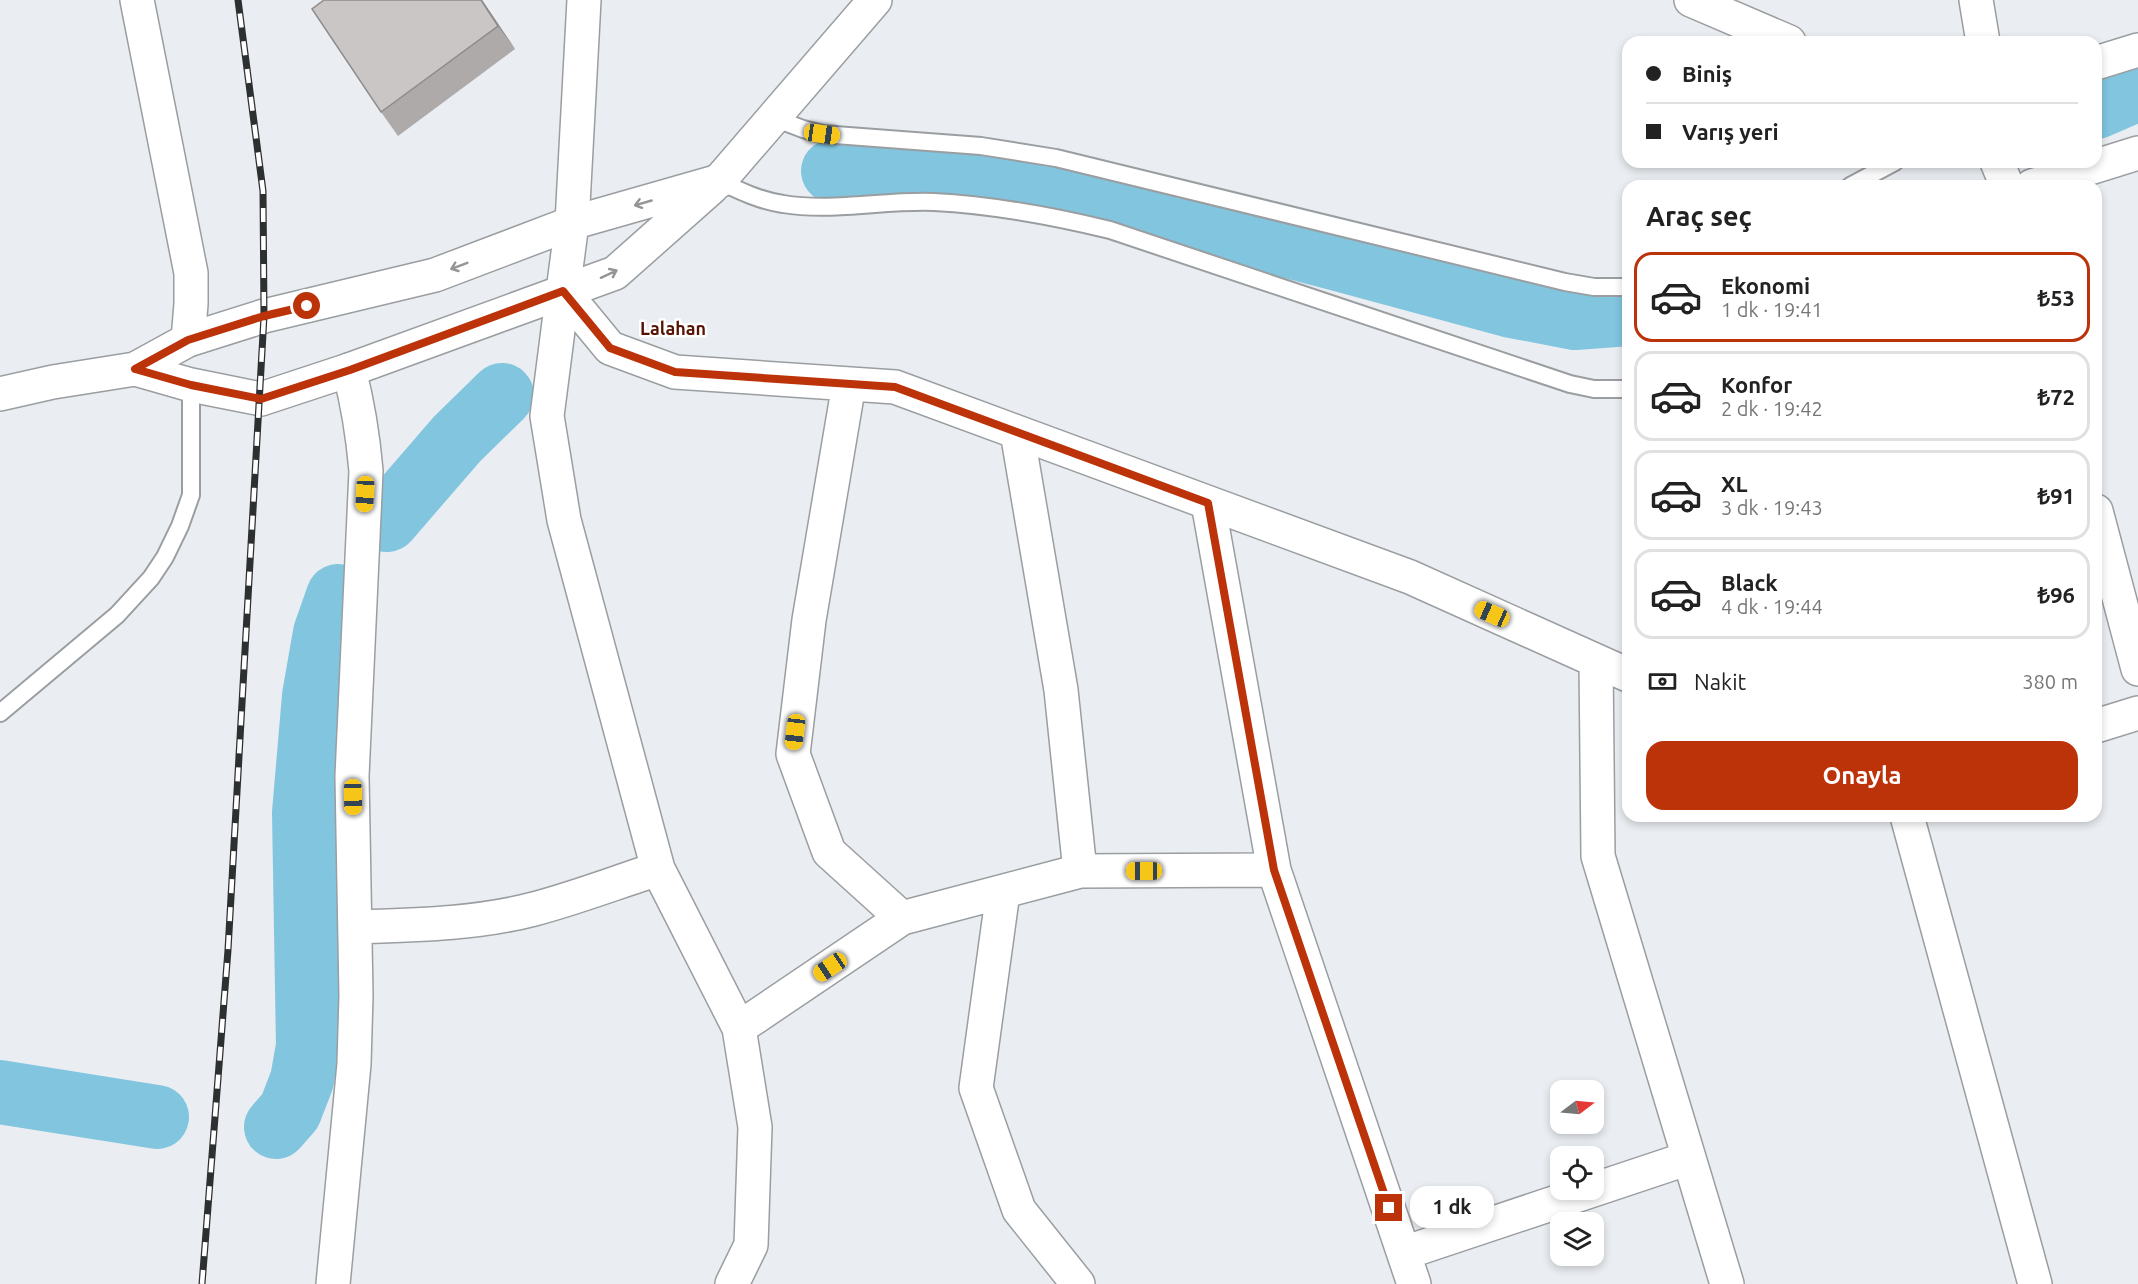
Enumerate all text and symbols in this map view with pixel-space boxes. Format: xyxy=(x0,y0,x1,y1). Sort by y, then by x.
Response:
text: Biniş xyxy=(1682,61,1732,86)
text: Varış yeri xyxy=(1682,119,1779,144)
car xyxy=(803,123,841,145)
one-way arrow xyxy=(634,198,653,209)
text: Araç seç xyxy=(1646,201,1752,231)
one-way arrow xyxy=(450,261,469,272)
one-way arrow xyxy=(600,267,618,279)
icon: car xyxy=(1649,270,1703,324)
text: Ekonomi xyxy=(1721,273,1810,298)
text: ₺53 xyxy=(2038,285,2075,310)
route start xyxy=(293,292,320,319)
text: 1 dk · 19:41 xyxy=(1721,298,1823,321)
district label: Lalahan xyxy=(640,318,706,338)
icon: car xyxy=(1649,369,1703,423)
text: Konfor xyxy=(1721,372,1792,397)
text: ₺72 xyxy=(2038,384,2075,409)
text: 2 dk · 19:42 xyxy=(1721,397,1823,420)
icon: car xyxy=(1649,468,1703,522)
text: XL xyxy=(1721,471,1748,496)
car xyxy=(355,476,375,512)
text: ₺91 xyxy=(2038,483,2075,508)
text: 3 dk · 19:43 xyxy=(1721,496,1823,519)
icon: car xyxy=(1649,567,1703,621)
text: Black xyxy=(1721,570,1778,595)
text: ₺96 xyxy=(2038,582,2075,607)
text: 4 dk · 19:44 xyxy=(1721,595,1823,618)
car xyxy=(1472,598,1512,630)
icon: cash xyxy=(1646,665,1679,698)
text: Nakit xyxy=(1694,669,1746,694)
text: 380 m xyxy=(2022,670,2078,693)
car xyxy=(784,713,806,751)
button: Onayla xyxy=(1646,741,2078,810)
car xyxy=(344,779,362,815)
car xyxy=(1126,862,1162,880)
car xyxy=(810,949,850,985)
north arrow xyxy=(1550,1080,1604,1134)
map controls xyxy=(1550,1080,1604,1266)
button: locate xyxy=(1550,1146,1604,1200)
callout: 1 dk xyxy=(1410,1187,1494,1229)
route end xyxy=(1375,1194,1402,1221)
text: 1 dk xyxy=(1432,1195,1472,1218)
button: layers xyxy=(1550,1212,1604,1266)

